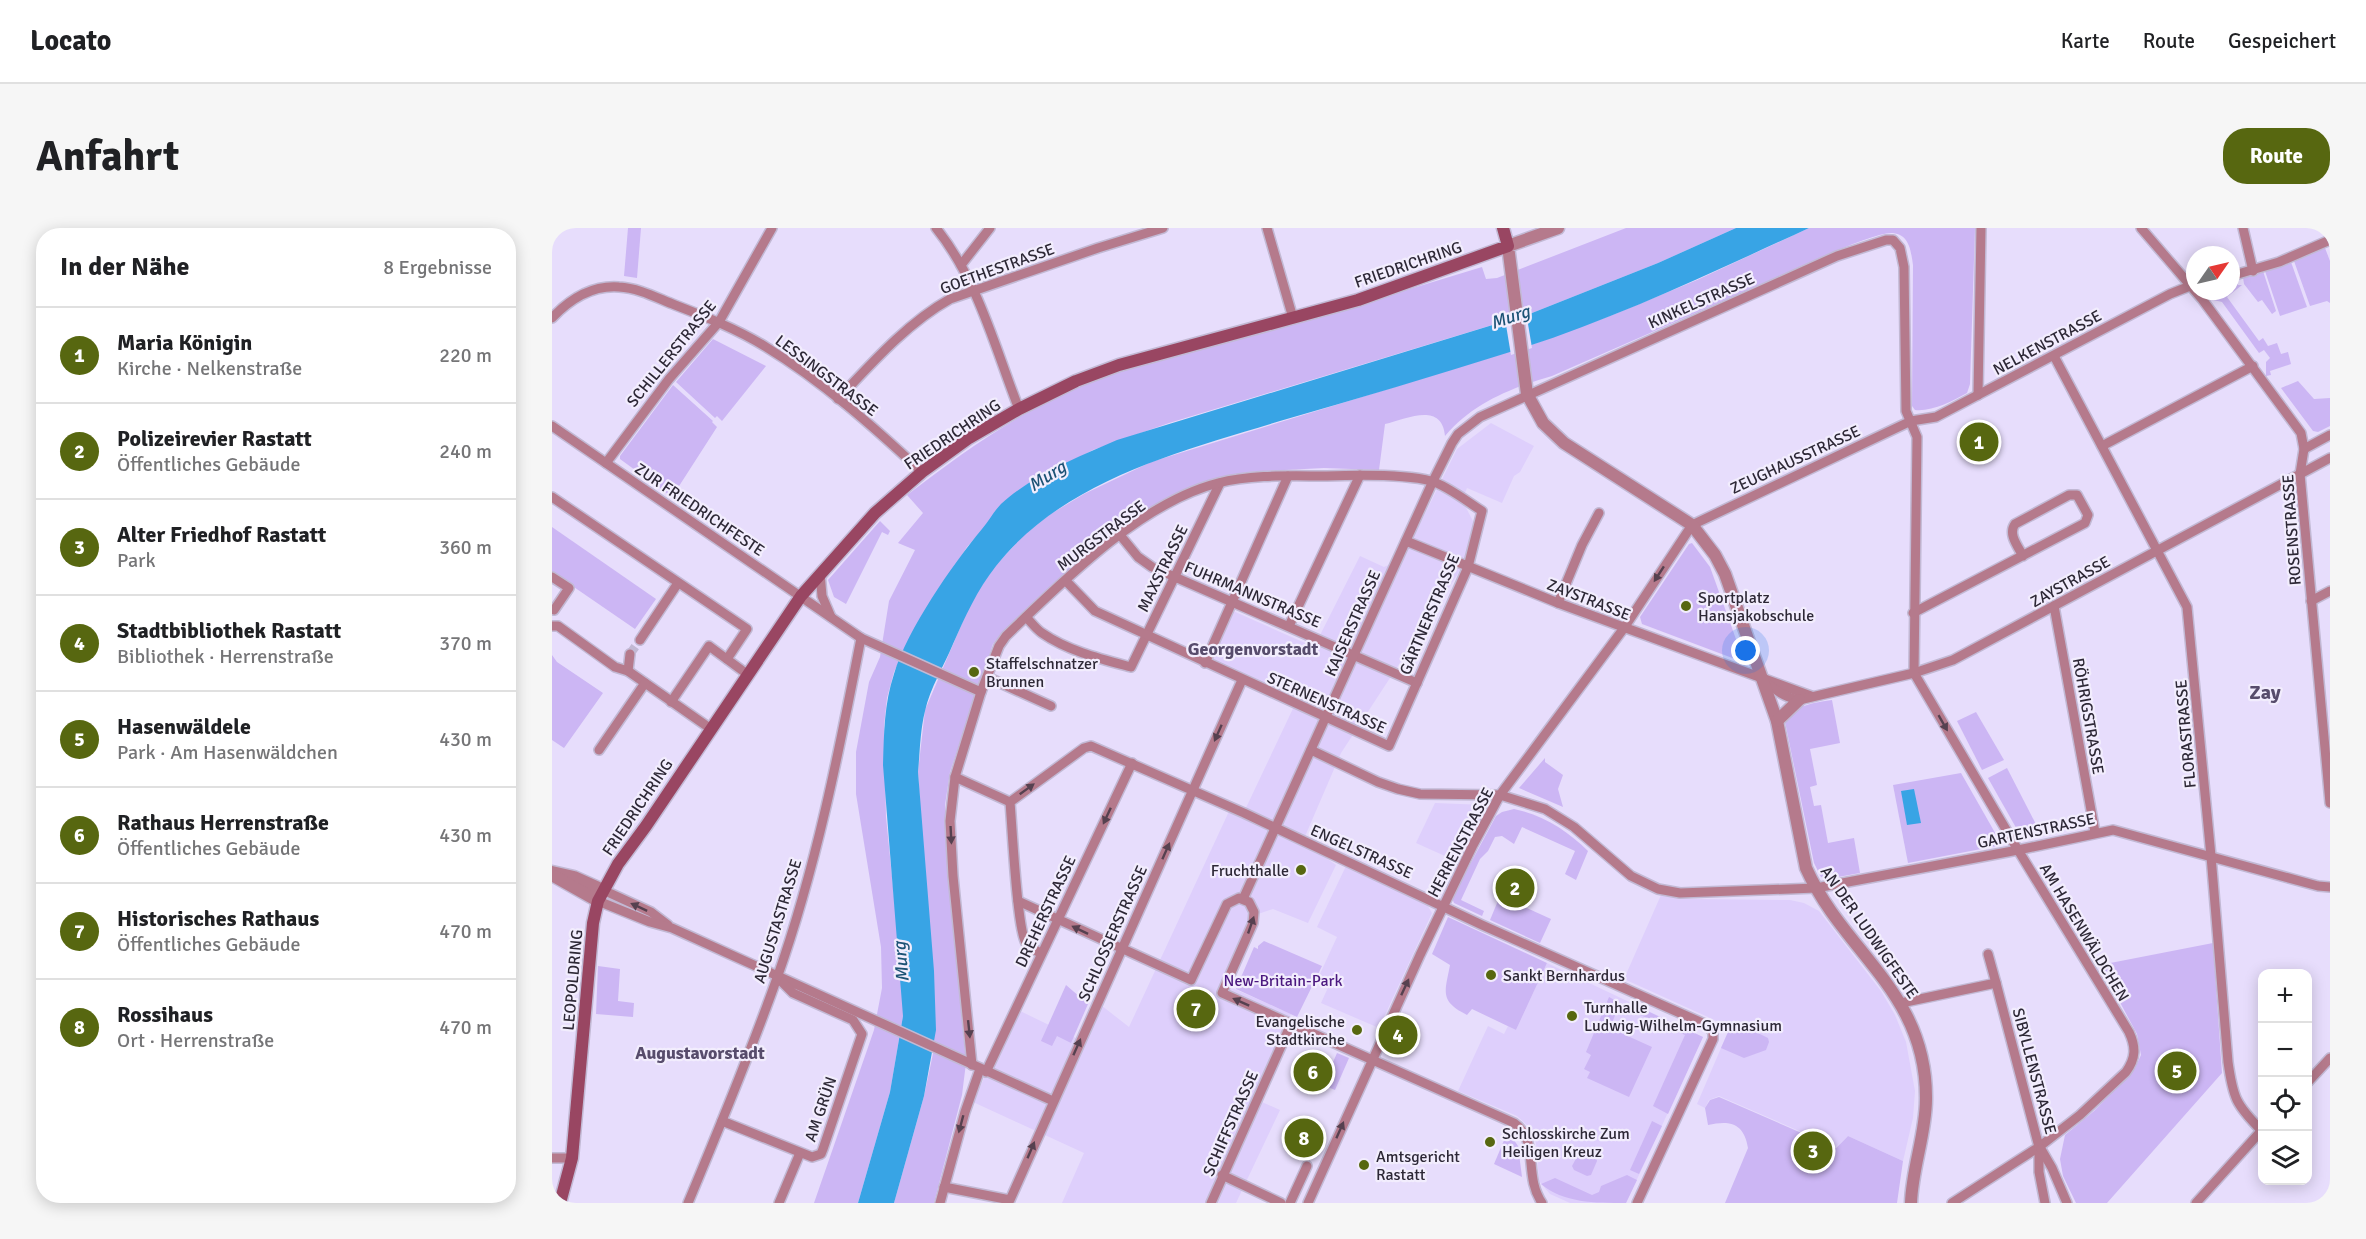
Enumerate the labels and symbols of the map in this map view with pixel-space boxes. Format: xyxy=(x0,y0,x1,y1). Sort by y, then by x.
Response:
street label: FRIEDRICHRING xyxy=(1352,237,1465,293)
street label: GOETHESTRASSE xyxy=(937,239,1057,299)
north arrow xyxy=(2186,246,2240,300)
street label: KINKELSTRASSE xyxy=(1645,269,1758,333)
street label: SCHILLERSTRASSE xyxy=(623,296,721,411)
water label: Murg xyxy=(1487,300,1534,334)
street label: NELKENSTRASSE xyxy=(1990,306,2105,380)
street label: LESSINGSTRASSE xyxy=(771,331,882,421)
street label: FRIEDRICHRING xyxy=(900,395,1005,475)
pin: 1 xyxy=(1960,420,1998,464)
street label: ZEUGHAUSSTRASSE xyxy=(1727,421,1864,499)
water label: Murg xyxy=(1024,455,1071,496)
street label: ZUR FRIEDRICHFESTE xyxy=(631,459,768,561)
street label: ROSENSTRASSE xyxy=(2278,474,2306,586)
street label: MURGSTRASSE xyxy=(1053,496,1150,576)
street label: MAXSTRASSE xyxy=(1133,522,1193,615)
street label: GÄRTNERSTRASSE xyxy=(1395,551,1464,678)
street label: ZAYSTRASSE xyxy=(2027,552,2114,612)
street label: FUHRMANNSTRASSE xyxy=(1181,557,1324,633)
one-way arrow xyxy=(1654,566,1665,582)
street label: KAISERSTRASSE xyxy=(1321,567,1385,680)
street label: ZAYSTRASSE xyxy=(1544,575,1633,625)
place label: Sportplatz Hansjakobschule xyxy=(1698,588,1814,626)
marker: Sportplatz Hansjakobschule xyxy=(1679,599,1693,613)
your location xyxy=(1731,636,1760,665)
district label: Georgenvorstadt xyxy=(1188,638,1319,660)
place label: Staffelschnatzer Brunnen xyxy=(986,654,1098,692)
street label: RÖHRIGSTRASSE xyxy=(2068,656,2108,776)
marker: Staffelschnatzer Brunnen xyxy=(967,665,981,679)
street label: STERNENSTRASSE xyxy=(1264,668,1389,738)
street label: FLORASTRASSE xyxy=(2171,679,2201,789)
district label: Zay xyxy=(2249,680,2281,705)
one-way arrow xyxy=(1938,715,1949,731)
one-way arrow xyxy=(1214,725,1223,742)
street label: FRIEDRICHRING xyxy=(598,755,678,860)
one-way arrow xyxy=(1019,783,1035,795)
street label: HERRENSTRASSE xyxy=(1424,784,1498,901)
one-way arrow xyxy=(1102,807,1111,824)
street label: GARTENSTRASSE xyxy=(1976,809,2097,853)
street label: ENGELSTRASSE xyxy=(1307,820,1416,883)
one-way arrow xyxy=(946,826,955,845)
one-way arrow xyxy=(1161,842,1170,859)
street label: DREHERSTRASSE xyxy=(1011,852,1081,971)
street label: AUGUSTASTRASSE xyxy=(750,857,806,986)
street label: AM HASENWÄLDCHEN xyxy=(2035,860,2133,1005)
place label: Fruchthalle xyxy=(1211,861,1289,881)
street label: SCHLOSSERSTRASSE xyxy=(1074,862,1152,1004)
marker: Fruchthalle xyxy=(1294,863,1308,877)
street label: AN DER LUDWIGFESTE xyxy=(1816,863,1922,1003)
pin: 2 xyxy=(1496,866,1534,910)
one-way arrow xyxy=(631,902,648,911)
one-way arrow xyxy=(1247,916,1257,934)
one-way arrow xyxy=(1072,925,1089,934)
street label: LEOPOLDRING xyxy=(559,929,587,1031)
water label: Murg xyxy=(888,939,914,983)
place label: Sankt Bernhardus xyxy=(1503,966,1625,986)
marker: Sankt Bernhardus xyxy=(1484,968,1498,982)
park label: New-Britain-Park xyxy=(1224,971,1342,991)
one-way arrow xyxy=(1400,979,1409,996)
pin: 7 xyxy=(1176,986,1216,1032)
one-way arrow xyxy=(1233,997,1250,1006)
place label: Turnhalle Ludwig-Wilhelm-Gymnasium xyxy=(1584,998,1782,1036)
street label: SIBYLLENSTRASSE xyxy=(2008,1006,2060,1137)
marker: Turnhalle Ludwig-Wilhelm-Gymnasium xyxy=(1565,1009,1579,1023)
place label: Evangelische Stadtkirche xyxy=(1255,1012,1345,1050)
pin: 4 xyxy=(1378,1012,1418,1058)
one-way arrow xyxy=(964,1020,974,1039)
marker: Evangelische Stadtkirche xyxy=(1350,1023,1364,1037)
one-way arrow xyxy=(1072,1039,1081,1056)
district label: Augustavorstadt xyxy=(635,1042,765,1064)
pin: 5 xyxy=(2158,1048,2196,1094)
pin: 6 xyxy=(1294,1050,1332,1094)
street label: SCHIFFSTRASSE xyxy=(1199,1068,1263,1179)
street label: AM GRÜN xyxy=(801,1074,841,1144)
one-way arrow xyxy=(956,1115,965,1133)
pin: 8 xyxy=(1284,1116,1323,1160)
one-way arrow xyxy=(1335,1121,1345,1139)
place label: Schlosskirche Zum Heiligen Kreuz xyxy=(1502,1124,1630,1162)
pin: 3 xyxy=(1794,1128,1832,1174)
marker: Schlosskirche Zum Heiligen Kreuz xyxy=(1483,1135,1497,1149)
one-way arrow xyxy=(1026,1141,1036,1159)
place label: Amtsgericht Rastatt xyxy=(1376,1147,1460,1185)
marker: Amtsgericht Rastatt xyxy=(1357,1158,1371,1172)

